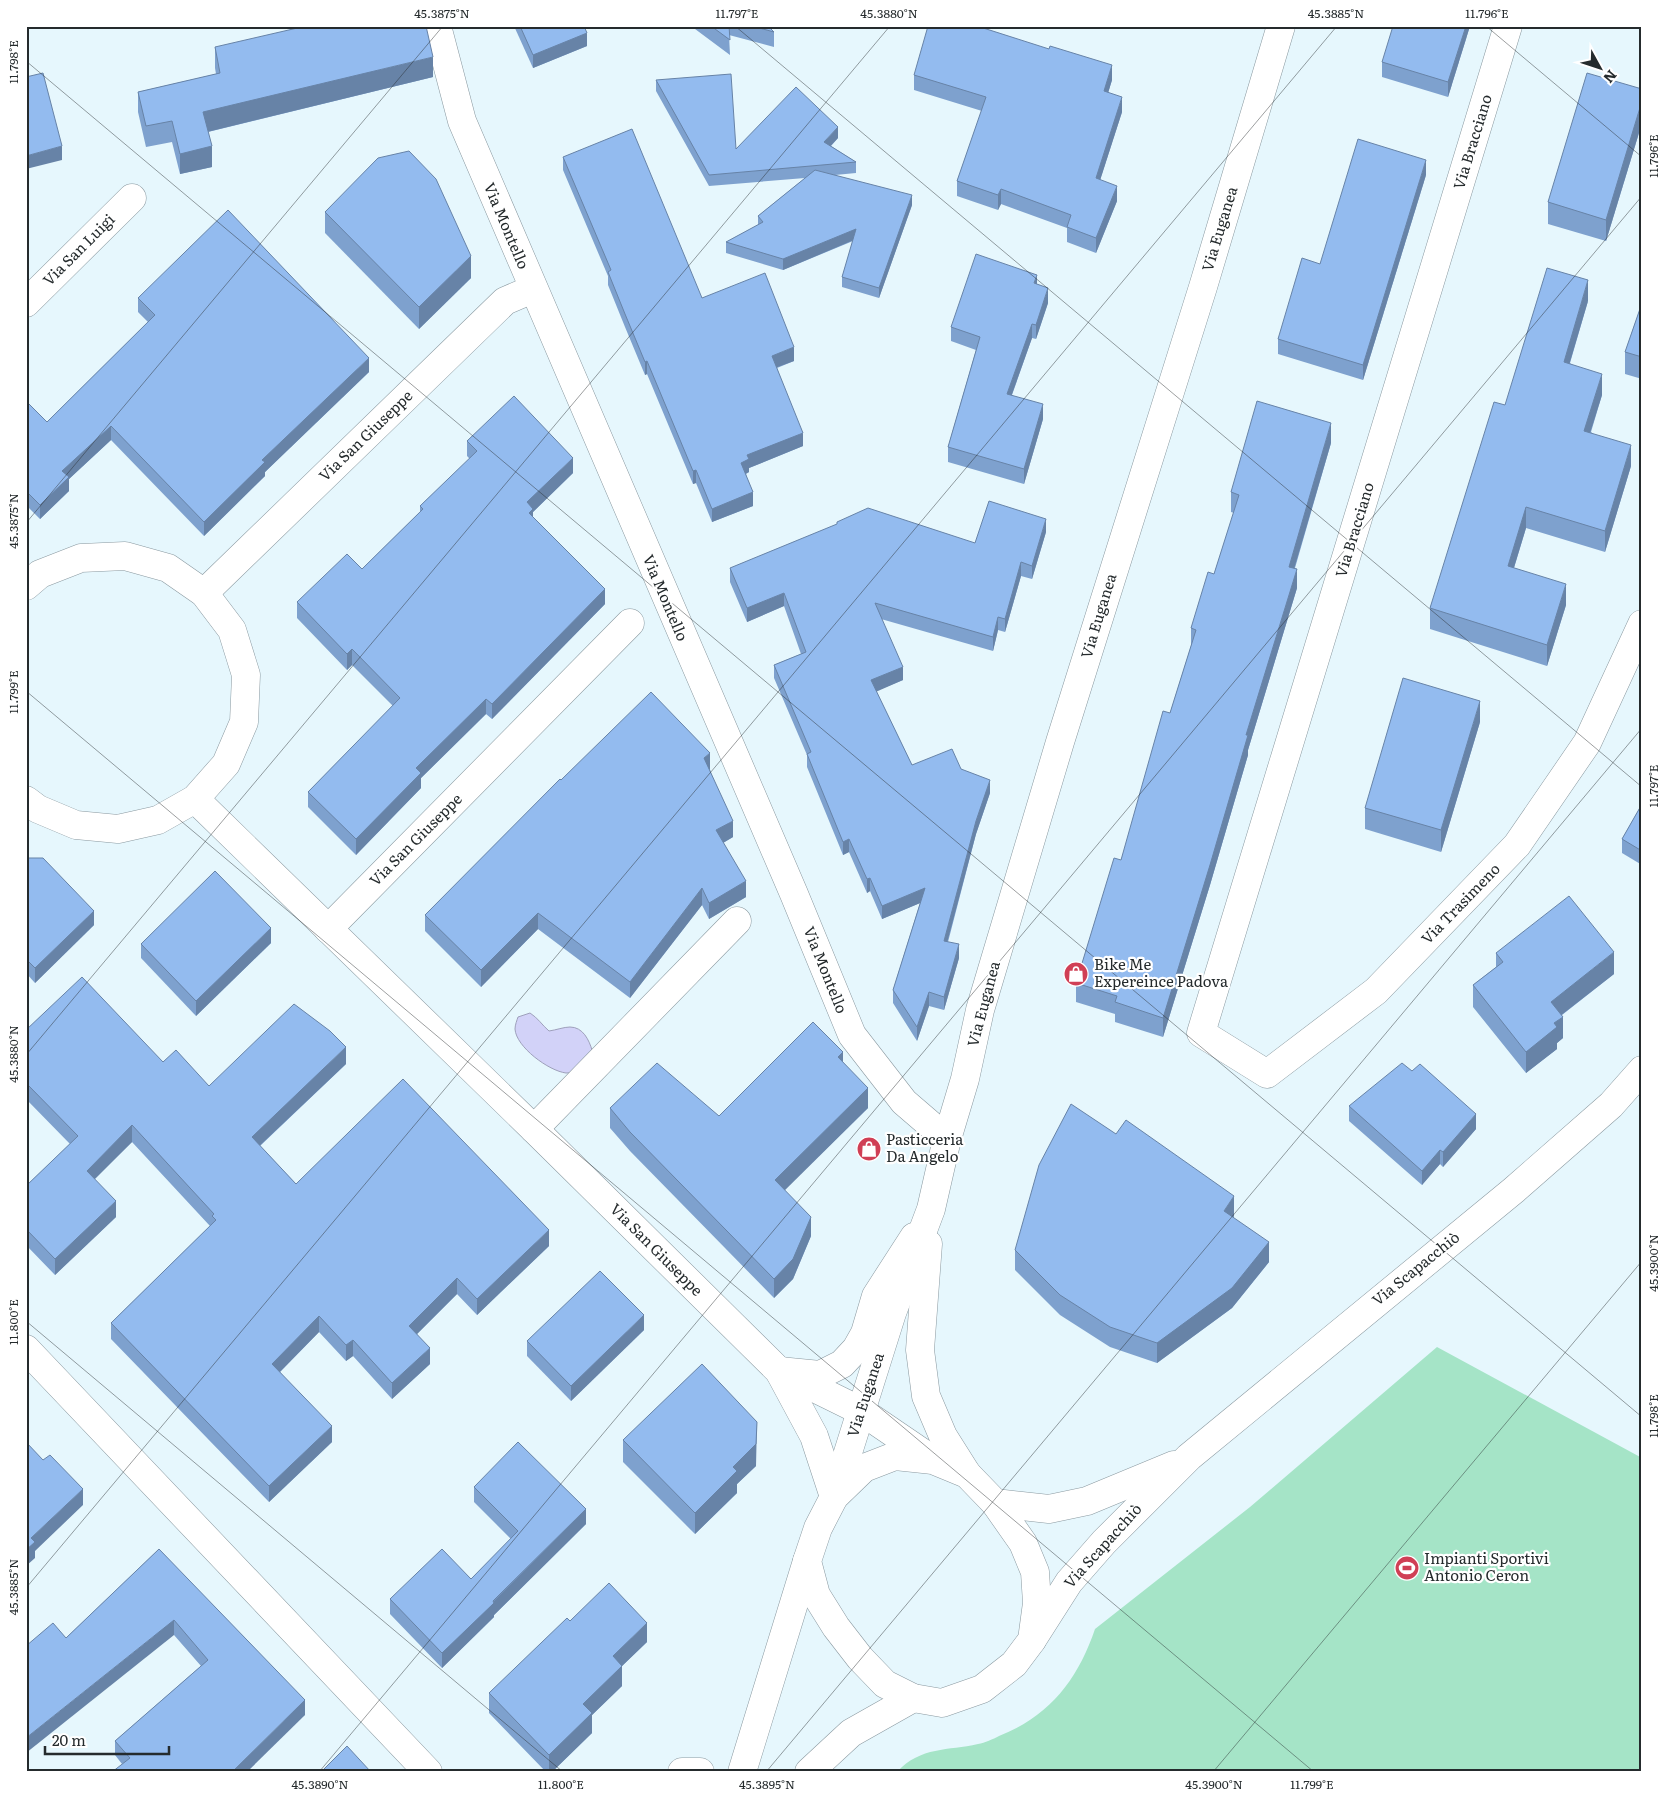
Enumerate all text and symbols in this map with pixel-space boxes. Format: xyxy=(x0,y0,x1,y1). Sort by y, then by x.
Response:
text: 45.3875°N xyxy=(414,4,470,22)
text: 11.797°E xyxy=(716,4,759,22)
text: 45.3880°N xyxy=(860,4,918,22)
text: 45.3885°N xyxy=(1308,4,1364,22)
text: 11.796°E xyxy=(1465,4,1509,22)
text: 11.798°E xyxy=(4,40,22,84)
north arrow xyxy=(1576,42,1626,92)
text: N xyxy=(1599,66,1622,88)
street label: Via Bracciano xyxy=(1446,91,1497,192)
text: 11.796°E xyxy=(1644,134,1662,178)
street label: Via Montello xyxy=(479,179,536,272)
street label: Via Euganea xyxy=(1195,182,1243,274)
street label: Via San Luigi xyxy=(37,208,119,290)
street label: Via San Giuseppe xyxy=(313,384,417,486)
street label: Via Bracciano xyxy=(1328,479,1379,580)
text: 45.3875°N xyxy=(4,493,22,549)
street label: Via Montello xyxy=(638,551,695,644)
street label: Via Euganea xyxy=(1074,569,1122,661)
text: 11.799°E xyxy=(4,670,22,714)
text: 11.797°E xyxy=(1644,764,1662,807)
street label: Via San Giuseppe xyxy=(363,787,467,891)
street label: Via Trasimeno xyxy=(1415,857,1505,949)
street label: Via Montello xyxy=(798,922,854,1017)
place label: Bike Me Expereince Padova xyxy=(1094,952,1229,992)
street label: Via Euganea xyxy=(960,957,1005,1049)
shop icon: Bike Me Expereince Padova xyxy=(1063,961,1089,987)
text: 45.3880°N xyxy=(4,1025,22,1083)
place label: Pasticceria Da Angelo xyxy=(886,1127,964,1167)
shop icon: Pasticceria Da Angelo xyxy=(856,1136,882,1162)
street label: Via San Giuseppe xyxy=(605,1197,709,1301)
street label: Via Scapacchiò xyxy=(1366,1225,1464,1310)
text: 45.3900°N xyxy=(1644,1234,1662,1292)
text: 11.800°E xyxy=(4,1299,22,1345)
street label: Via Euganea xyxy=(840,1348,889,1440)
text: 11.798°E xyxy=(1644,1394,1662,1438)
street label: Via Scapacchiò xyxy=(1058,1497,1146,1592)
place label: Impianti Sportivi Antonio Ceron xyxy=(1424,1546,1549,1586)
sports icon: Impianti Sportivi Antonio Ceron xyxy=(1394,1555,1420,1581)
text: 45.3885°N xyxy=(4,1559,22,1615)
scale bar xyxy=(45,1723,169,1755)
text: 20 m xyxy=(52,1728,86,1751)
text: 45.3890°N xyxy=(291,1775,349,1793)
text: 11.800°E xyxy=(538,1775,584,1793)
text: 45.3895°N xyxy=(739,1775,795,1793)
text: 45.3900°N xyxy=(1185,1775,1243,1793)
text: 11.799°E xyxy=(1290,1775,1334,1793)

